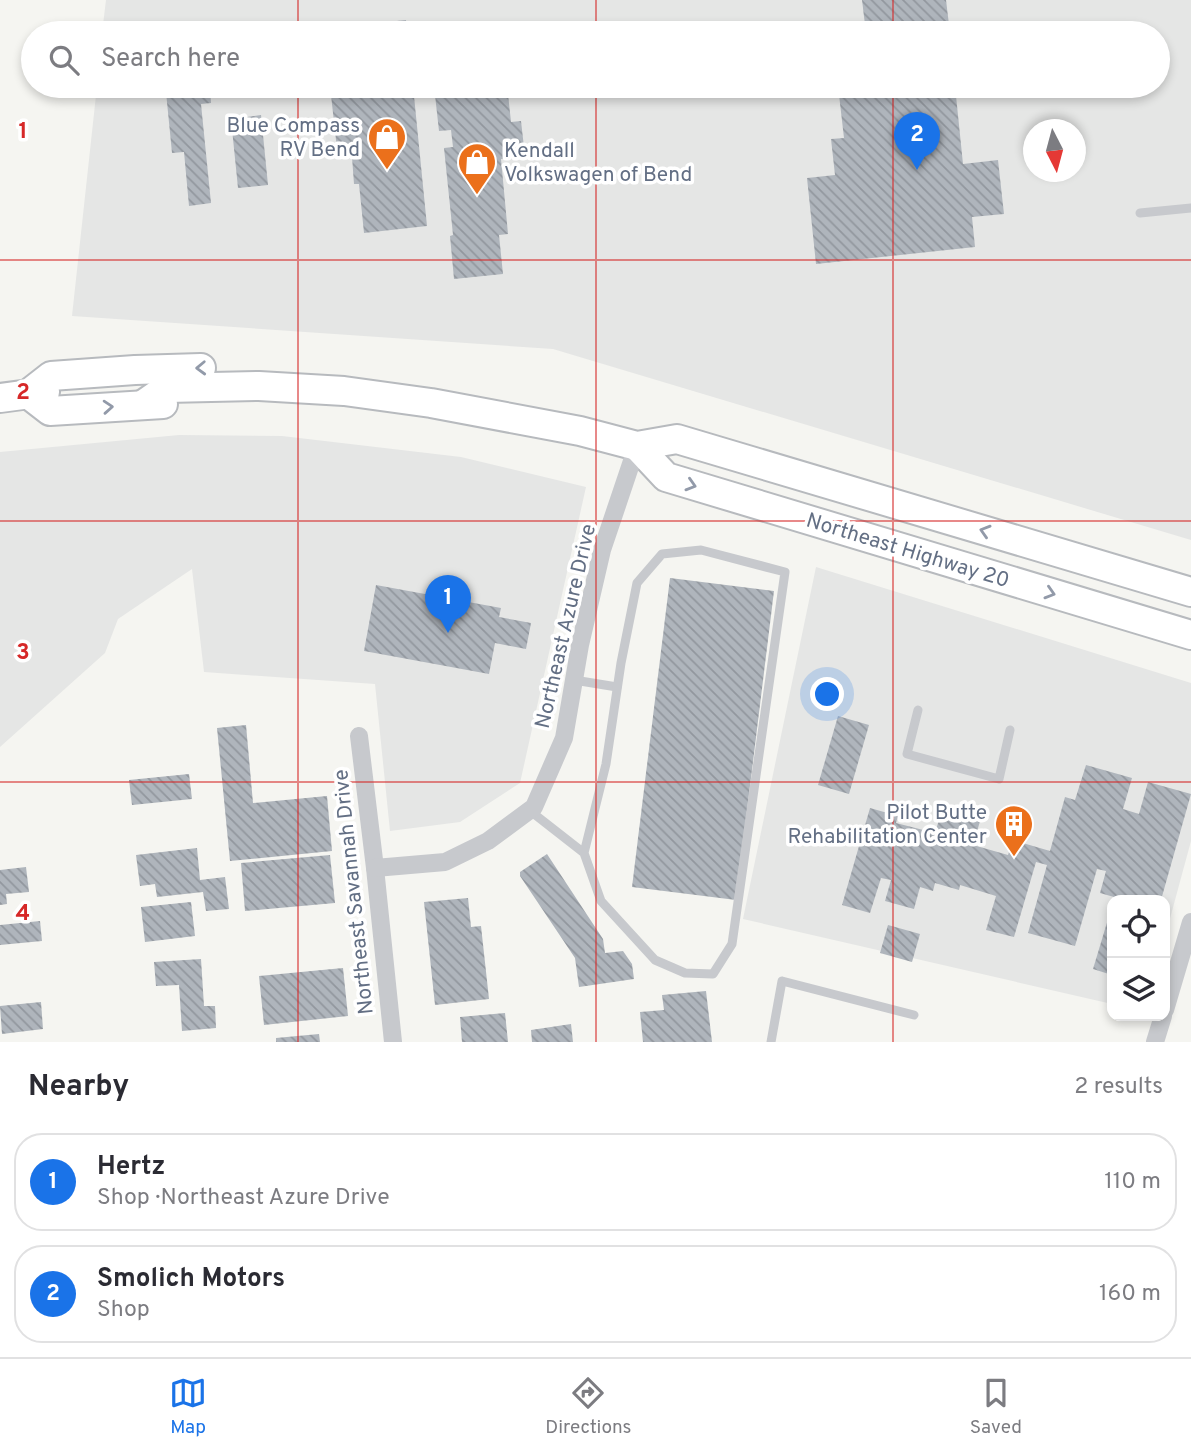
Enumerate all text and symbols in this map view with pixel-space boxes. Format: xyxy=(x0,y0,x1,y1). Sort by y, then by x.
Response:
search box xyxy=(21,21,1170,98)
icon: search xyxy=(45,41,83,79)
text: Search here xyxy=(101,43,240,76)
pin: 2 xyxy=(894,112,940,170)
place label: Blue Compass RV Bend xyxy=(227,113,360,164)
shop icon: Blue Compass RV Bend xyxy=(366,116,408,171)
text: 1 xyxy=(18,118,28,147)
north arrow xyxy=(1023,119,1086,182)
place label: Kendall Volkswagen of Bend xyxy=(504,138,692,189)
shop icon: Kendall Volkswagen of Bend xyxy=(456,141,498,196)
one-way arrow xyxy=(195,360,206,375)
text: 2 xyxy=(16,379,30,408)
one-way arrow xyxy=(103,399,114,414)
one-way arrow xyxy=(685,476,697,491)
street label: Northeast Highway 20 xyxy=(803,508,1012,595)
street label: Northeast Azure Drive xyxy=(530,521,603,731)
one-way arrow xyxy=(979,524,991,539)
pin: 1 xyxy=(425,575,471,633)
one-way arrow xyxy=(1044,584,1056,599)
text: 3 xyxy=(16,639,30,668)
your location xyxy=(810,677,844,711)
street label: Northeast Savannah Drive xyxy=(328,768,381,1016)
place label: Pilot Butte Rehabilitation Center xyxy=(788,800,987,851)
building icon: Pilot Butte Rehabilitation Center xyxy=(993,803,1035,858)
map controls xyxy=(1107,895,1170,1021)
button: locate xyxy=(1107,895,1170,958)
text: 4 xyxy=(16,900,30,929)
button: layers xyxy=(1107,958,1170,1021)
text: Nearby xyxy=(28,1069,129,1106)
text: 2 results xyxy=(1074,1073,1163,1102)
text: Hertz xyxy=(97,1151,165,1184)
text: 1 xyxy=(48,1168,58,1197)
text: 110 m xyxy=(1104,1168,1161,1197)
text: Shop · Northeast Azure Drive xyxy=(97,1184,390,1213)
text: Smolich Motors xyxy=(97,1263,285,1296)
text: 2 xyxy=(46,1280,60,1309)
text: 160 m xyxy=(1099,1280,1161,1309)
text: Shop xyxy=(97,1296,150,1325)
tab: Map xyxy=(169,1374,207,1440)
tab: Directions xyxy=(545,1374,632,1440)
tab: Saved xyxy=(970,1374,1022,1440)

